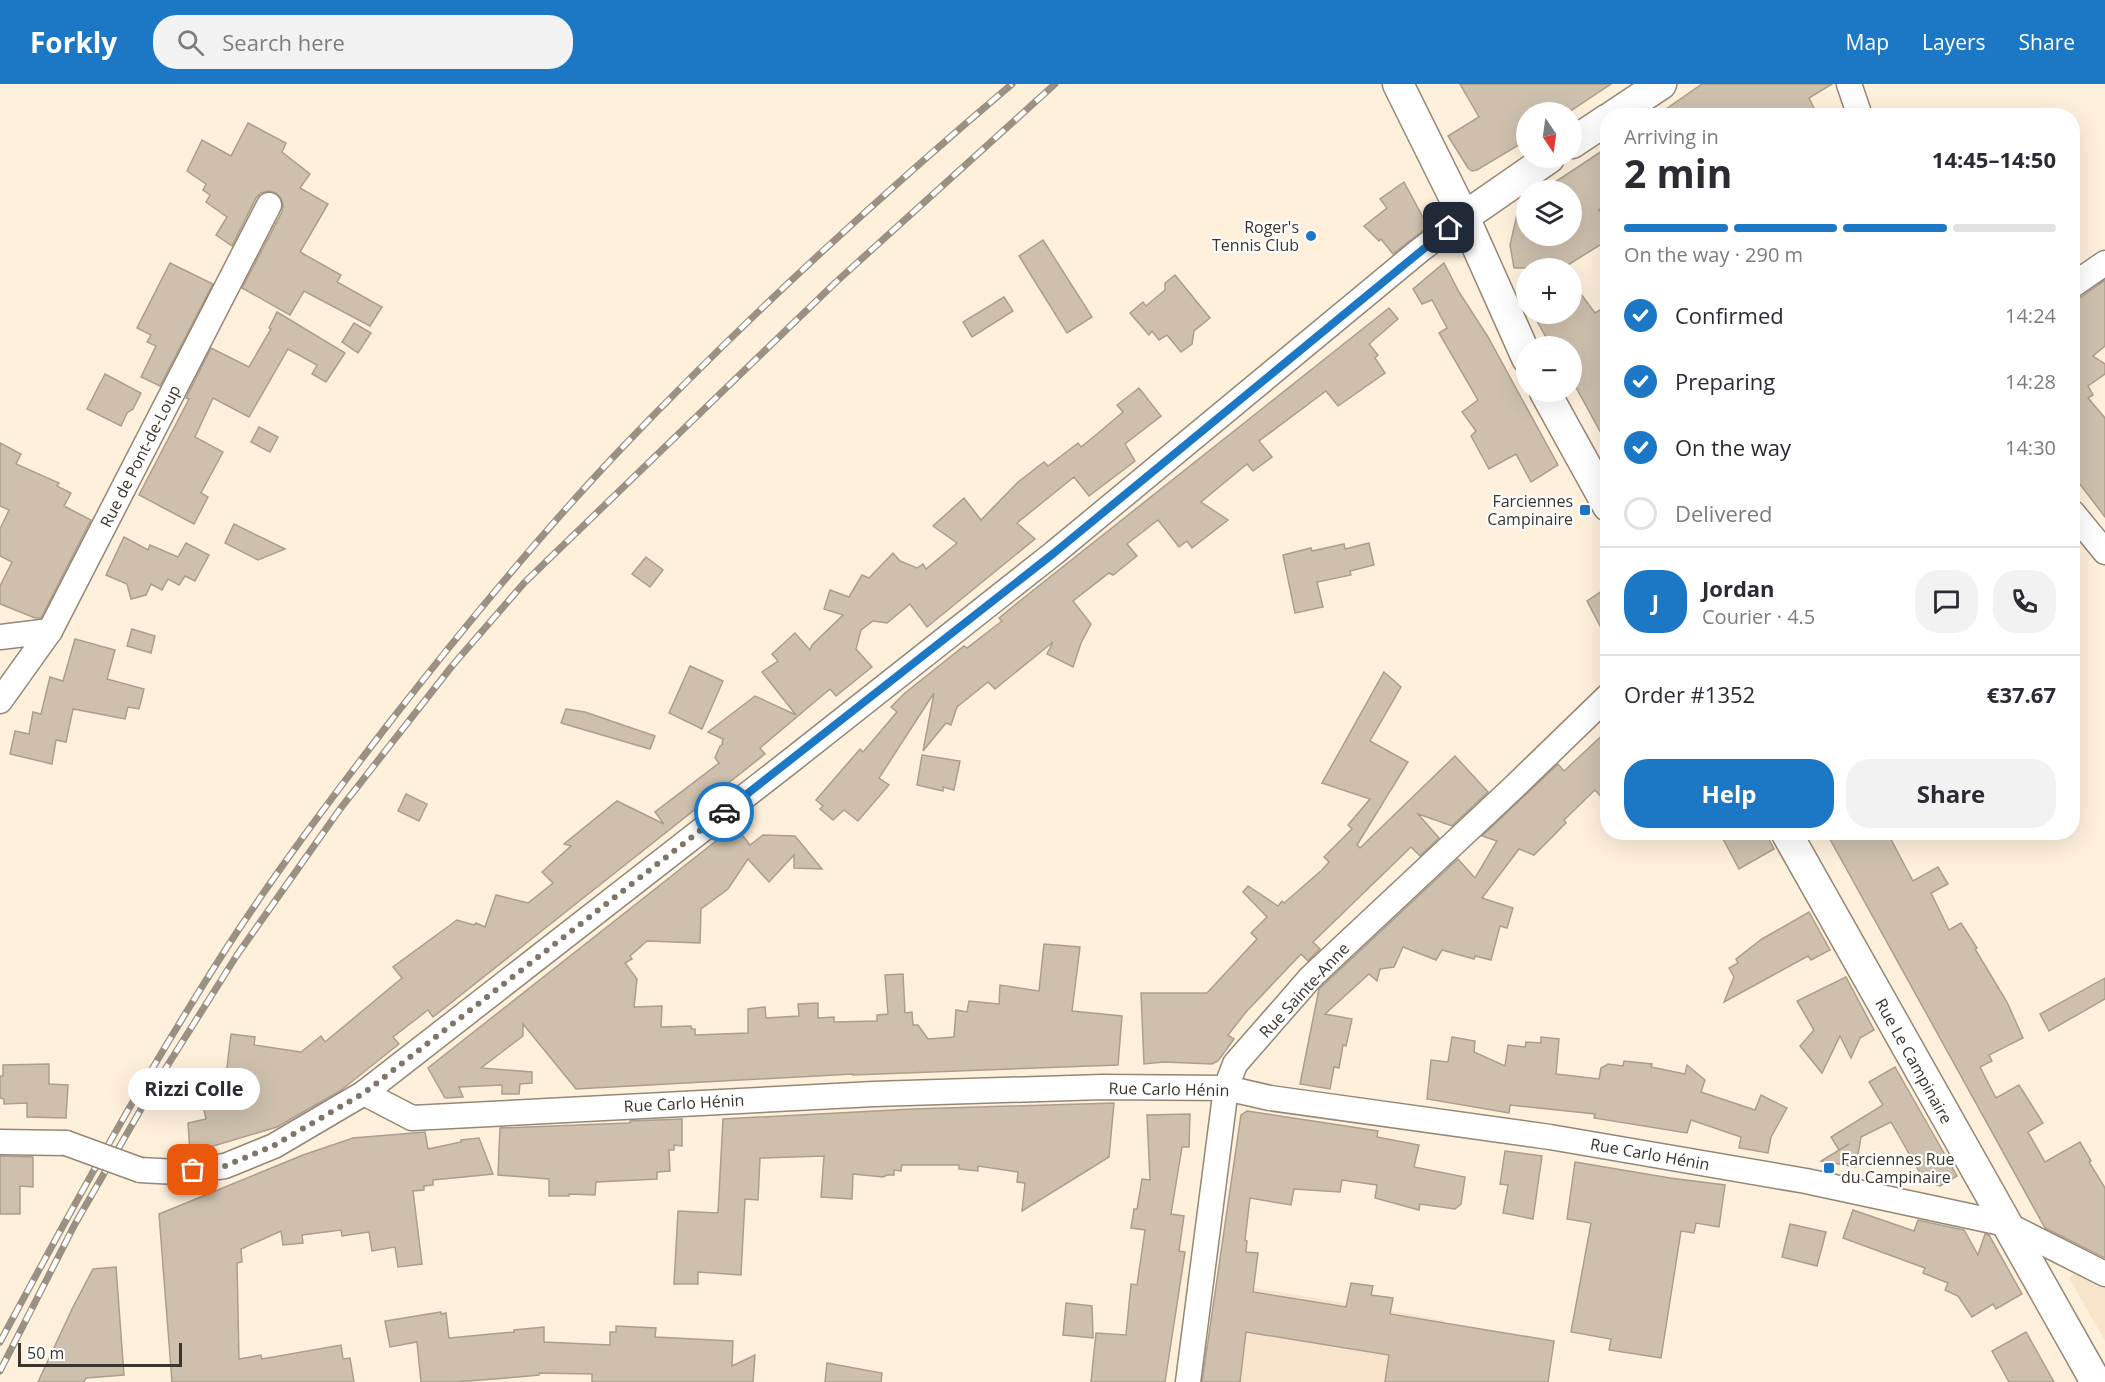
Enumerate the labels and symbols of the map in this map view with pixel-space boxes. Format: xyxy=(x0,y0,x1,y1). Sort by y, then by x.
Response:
north arrow xyxy=(1516,102,1582,168)
pin xyxy=(1423,202,1474,253)
place label: Roger's Tennis Club xyxy=(1212,216,1299,256)
marker: Roger's Tennis Club xyxy=(1304,229,1318,243)
street label: Rue de Pont-de-Loup xyxy=(95,381,185,531)
place label: Farciennes Campinaire xyxy=(1487,490,1573,530)
marker: Farciennes Campinaire xyxy=(1578,503,1592,517)
courier xyxy=(694,782,754,842)
street label: Rue Sainte-Anne xyxy=(1254,938,1354,1042)
street label: Rue Le Campinaire xyxy=(1870,994,1958,1128)
callout: Rizzi Colle xyxy=(127,1068,259,1110)
street label: Rue Carlo Hénin xyxy=(1109,1077,1229,1101)
street label: Rue Carlo Hénin xyxy=(623,1089,745,1117)
street label: Rue Carlo Hénin xyxy=(1589,1133,1711,1175)
pin xyxy=(167,1144,218,1195)
place label: Farciennes Rue du Campinaire xyxy=(1841,1148,1954,1188)
marker: Farciennes Rue du Campinaire xyxy=(1822,1161,1836,1175)
scale bar xyxy=(18,1340,182,1368)

